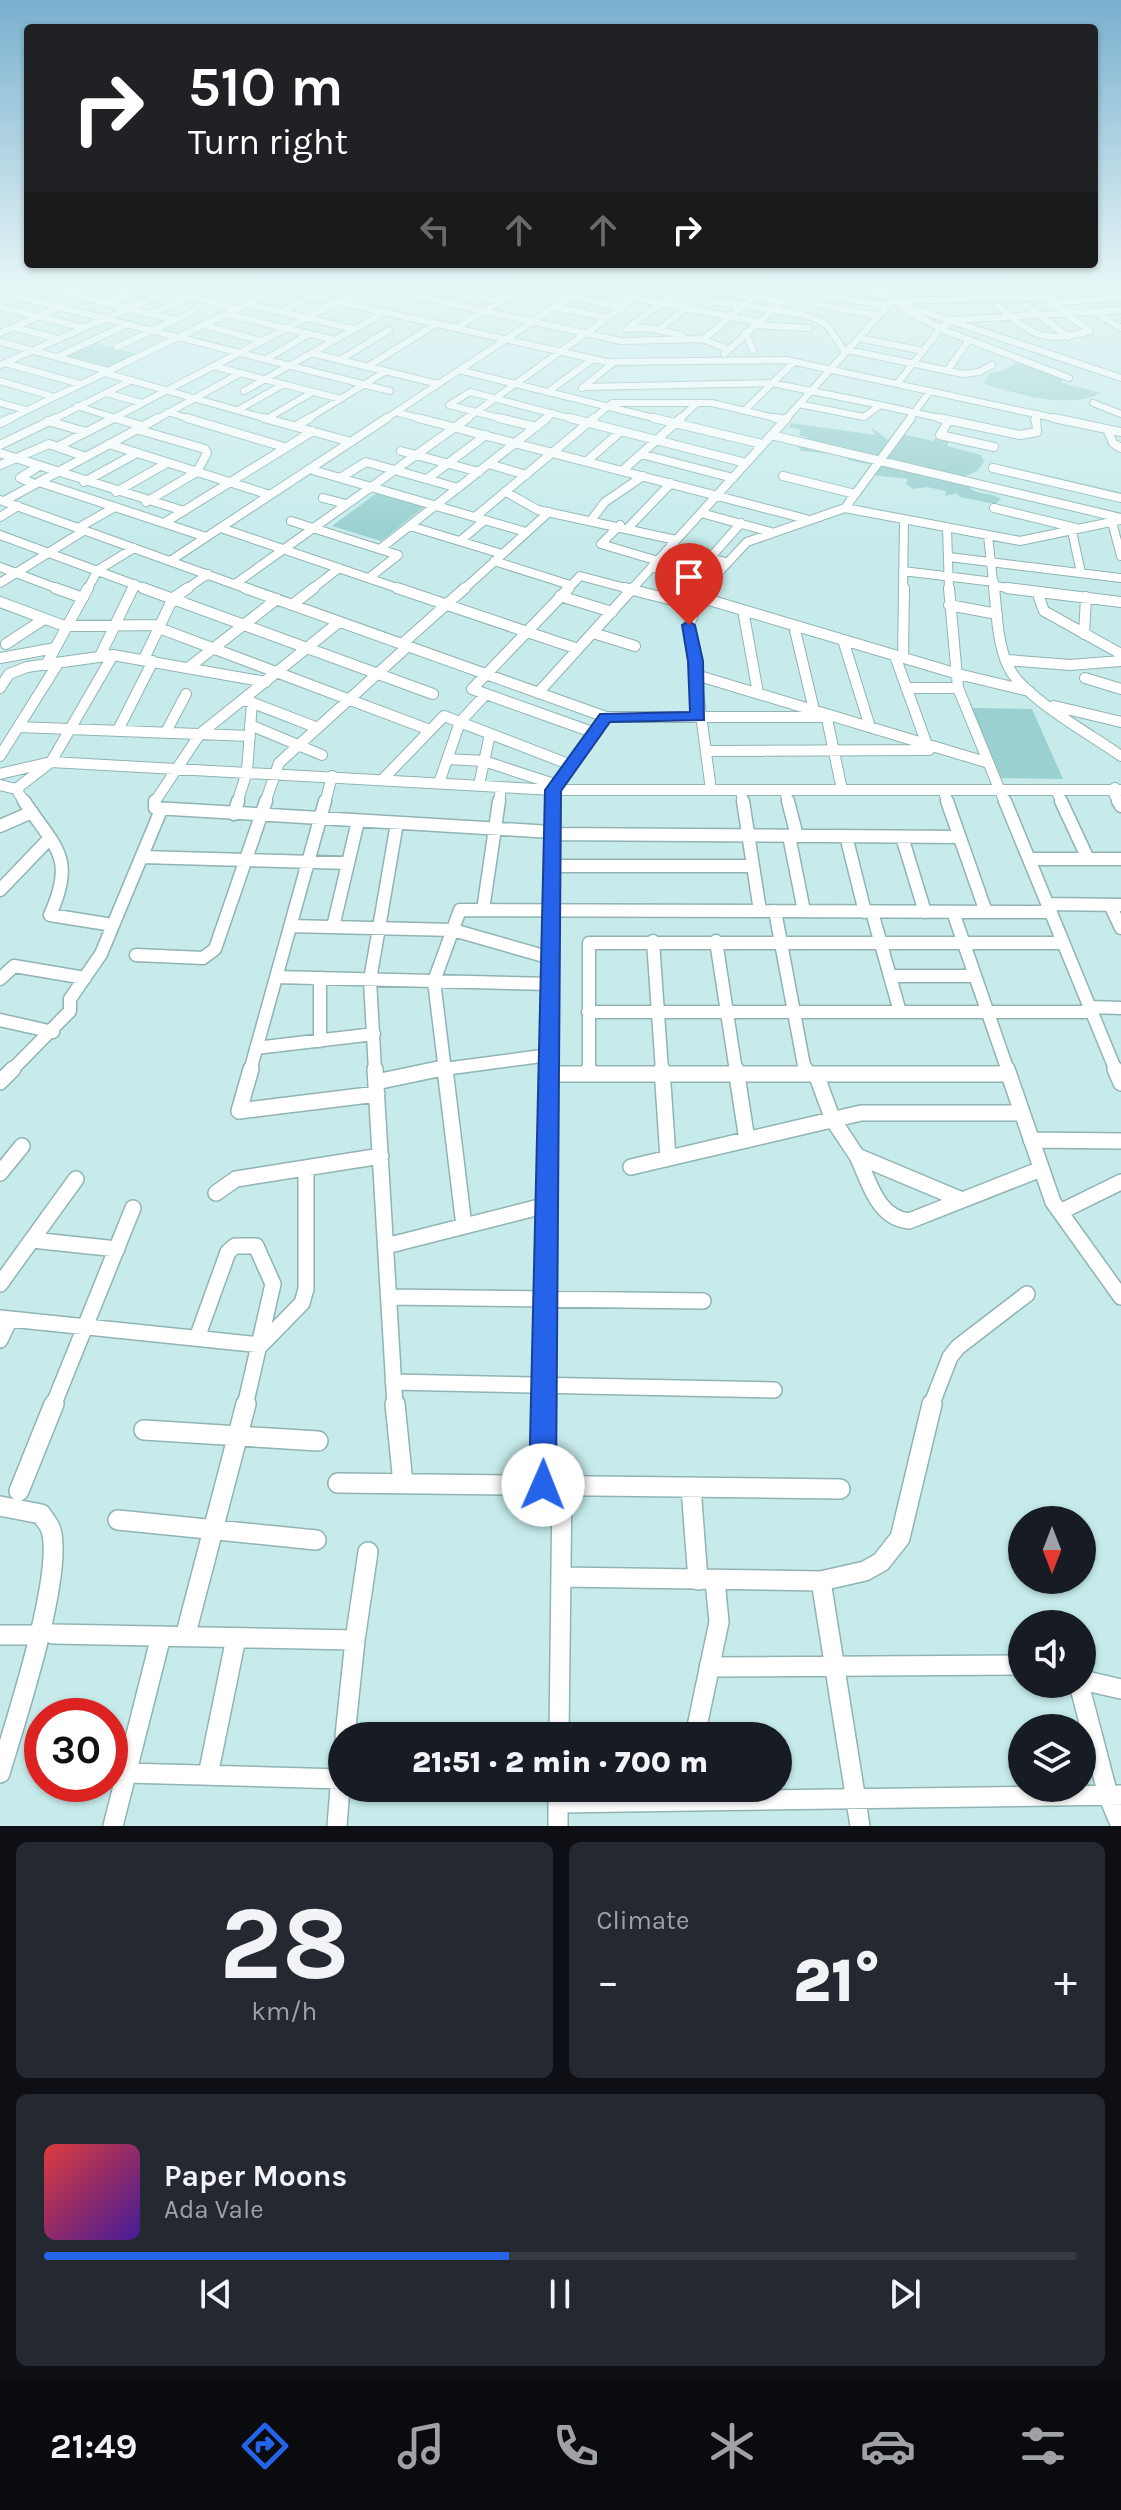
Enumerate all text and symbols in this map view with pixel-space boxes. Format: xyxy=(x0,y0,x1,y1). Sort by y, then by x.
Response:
text: 510 m xyxy=(188,54,343,119)
icon: right xyxy=(56,56,160,160)
text: Turn right xyxy=(188,121,348,163)
icon: left xyxy=(413,208,457,252)
icon: ahead xyxy=(497,208,541,252)
icon: ahead xyxy=(581,208,625,252)
icon: right xyxy=(665,208,709,252)
pin xyxy=(655,543,723,625)
icon: arrive xyxy=(667,555,711,599)
position arrow xyxy=(501,1443,585,1527)
north arrow xyxy=(1008,1506,1096,1594)
map controls xyxy=(1008,1506,1096,1802)
button: sound xyxy=(1008,1610,1096,1698)
speed limit sign: 30 xyxy=(24,1698,128,1802)
button: layers xyxy=(1008,1714,1096,1802)
text: 21:51 · 2 min · 700 m xyxy=(412,1744,708,1780)
text: 28 xyxy=(219,1883,349,2004)
text: Climate xyxy=(597,1905,689,1936)
text: 21° xyxy=(793,1946,880,2016)
text: − xyxy=(597,1956,620,2007)
text: + xyxy=(1054,1956,1077,2007)
text: km/h xyxy=(251,1996,317,2027)
text: Paper Moons xyxy=(164,2158,347,2194)
text: Ada Vale xyxy=(164,2194,264,2225)
icon: previous xyxy=(194,2272,238,2316)
icon: pause xyxy=(538,2272,582,2316)
icon: next xyxy=(883,2272,927,2316)
icon: directions xyxy=(237,2418,293,2474)
icon: music xyxy=(393,2418,449,2474)
icon: phone xyxy=(548,2418,604,2474)
icon: climate xyxy=(704,2418,760,2474)
icon: car xyxy=(860,2418,916,2474)
icon: filters xyxy=(1015,2418,1071,2474)
text: 21:49 xyxy=(50,2425,138,2467)

